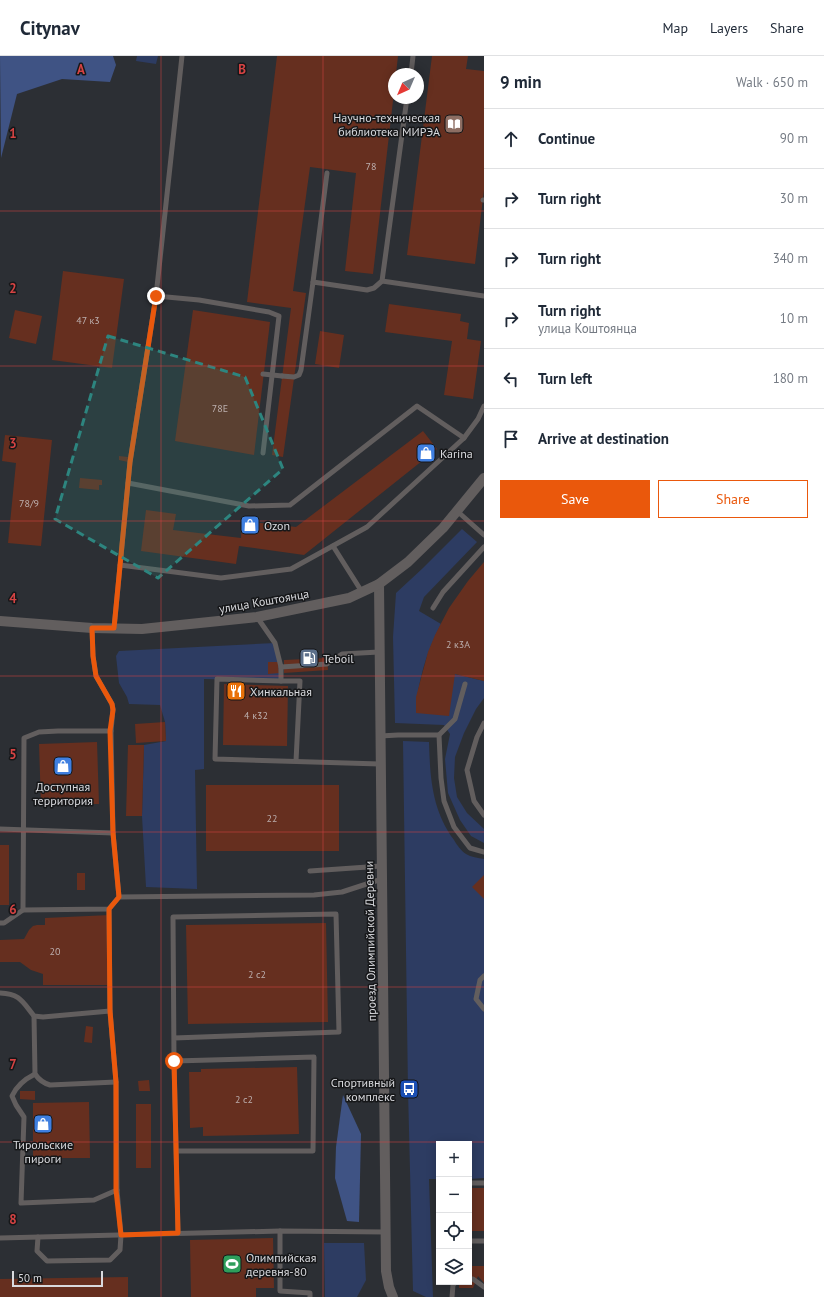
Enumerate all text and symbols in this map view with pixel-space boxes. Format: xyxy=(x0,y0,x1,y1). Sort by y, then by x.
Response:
text: Citynav xyxy=(20,16,80,40)
text: Map xyxy=(662,19,688,37)
text: Layers xyxy=(710,19,748,37)
text: Share xyxy=(770,19,804,37)
text: A xyxy=(77,61,85,78)
text: B xyxy=(238,61,246,78)
north arrow xyxy=(388,68,424,104)
text: 9 min xyxy=(500,71,541,93)
text: Walk · 650 m xyxy=(736,74,808,91)
place label: Научно-техническая библиотека МИРЭА xyxy=(333,110,440,139)
library icon: Научно-техническая библиотека МИРЭА xyxy=(443,113,465,135)
text: 1 xyxy=(9,125,17,142)
icon: ahead xyxy=(500,128,522,150)
text: Continue xyxy=(538,129,595,148)
text: 90 m xyxy=(780,130,808,147)
house number: 78 xyxy=(366,160,376,173)
icon: right xyxy=(500,188,522,210)
text: Turn right xyxy=(538,189,601,208)
text: 30 m xyxy=(780,190,808,207)
icon: right xyxy=(500,248,522,270)
text: Turn right xyxy=(538,249,601,268)
text: 340 m xyxy=(773,250,808,267)
text: 2 xyxy=(9,280,17,297)
route end xyxy=(147,287,165,305)
text: Turn right xyxy=(538,301,601,320)
icon: right xyxy=(500,308,522,330)
text: 10 m xyxy=(780,310,808,327)
house number: 47 к3 xyxy=(76,314,100,327)
text: улица Коштоянца xyxy=(538,320,637,337)
icon: left xyxy=(500,368,522,390)
text: Turn left xyxy=(538,369,592,388)
text: 180 m xyxy=(773,370,808,387)
house number: 78Е xyxy=(212,402,228,415)
icon: arrive xyxy=(500,428,522,450)
text: Arrive at destination xyxy=(538,429,669,448)
text: 3 xyxy=(9,435,17,452)
shop icon: Karina xyxy=(415,442,437,464)
place label: Karina xyxy=(440,446,473,461)
button: Save xyxy=(500,480,650,518)
button: Share xyxy=(658,480,808,518)
house number: 78/9 xyxy=(19,497,39,510)
shop icon: Ozon xyxy=(239,514,261,536)
place label: Ozon xyxy=(264,518,290,533)
street label: улица Коштоянца xyxy=(218,586,310,616)
text: 4 xyxy=(9,590,17,607)
house number: 2 к3А xyxy=(446,638,470,651)
fuel station icon: Teboil xyxy=(298,647,320,669)
place label: Teboil xyxy=(323,651,354,666)
restaurant icon: Хинкальная xyxy=(225,680,247,702)
place label: Хинкальная xyxy=(250,684,312,699)
house number: 4 к32 xyxy=(244,709,268,722)
text: 5 xyxy=(9,746,17,763)
shop icon: Доступная территория xyxy=(52,755,74,777)
place label: Доступная территория xyxy=(33,779,93,808)
house number: 22 xyxy=(267,812,277,825)
street label: проезд Олимпийской Деревни xyxy=(361,861,379,1021)
text: 6 xyxy=(9,901,17,918)
house number: 20 xyxy=(50,945,61,958)
house number: 2 с2 xyxy=(248,968,266,981)
route start xyxy=(165,1052,183,1070)
text: 7 xyxy=(9,1056,17,1073)
place label: Спортивный комплекс xyxy=(331,1075,396,1104)
bus stop icon: Спортивный комплекс xyxy=(398,1078,420,1100)
house number: 2 с2 xyxy=(235,1093,253,1106)
shop icon: Тирольские пироги xyxy=(32,1113,54,1135)
place label: Тирольские пироги xyxy=(13,1137,73,1166)
map controls xyxy=(436,1141,472,1285)
button: + xyxy=(436,1141,472,1177)
button: − xyxy=(436,1177,472,1213)
text: 8 xyxy=(9,1211,17,1228)
button: locate xyxy=(436,1213,472,1249)
button: layers xyxy=(436,1249,472,1285)
place label: Олимпийская деревня-80 xyxy=(246,1250,317,1279)
sports icon: Олимпийская деревня-80 xyxy=(221,1253,243,1275)
scale bar xyxy=(12,1269,103,1288)
text: 50 m xyxy=(18,1271,42,1285)

